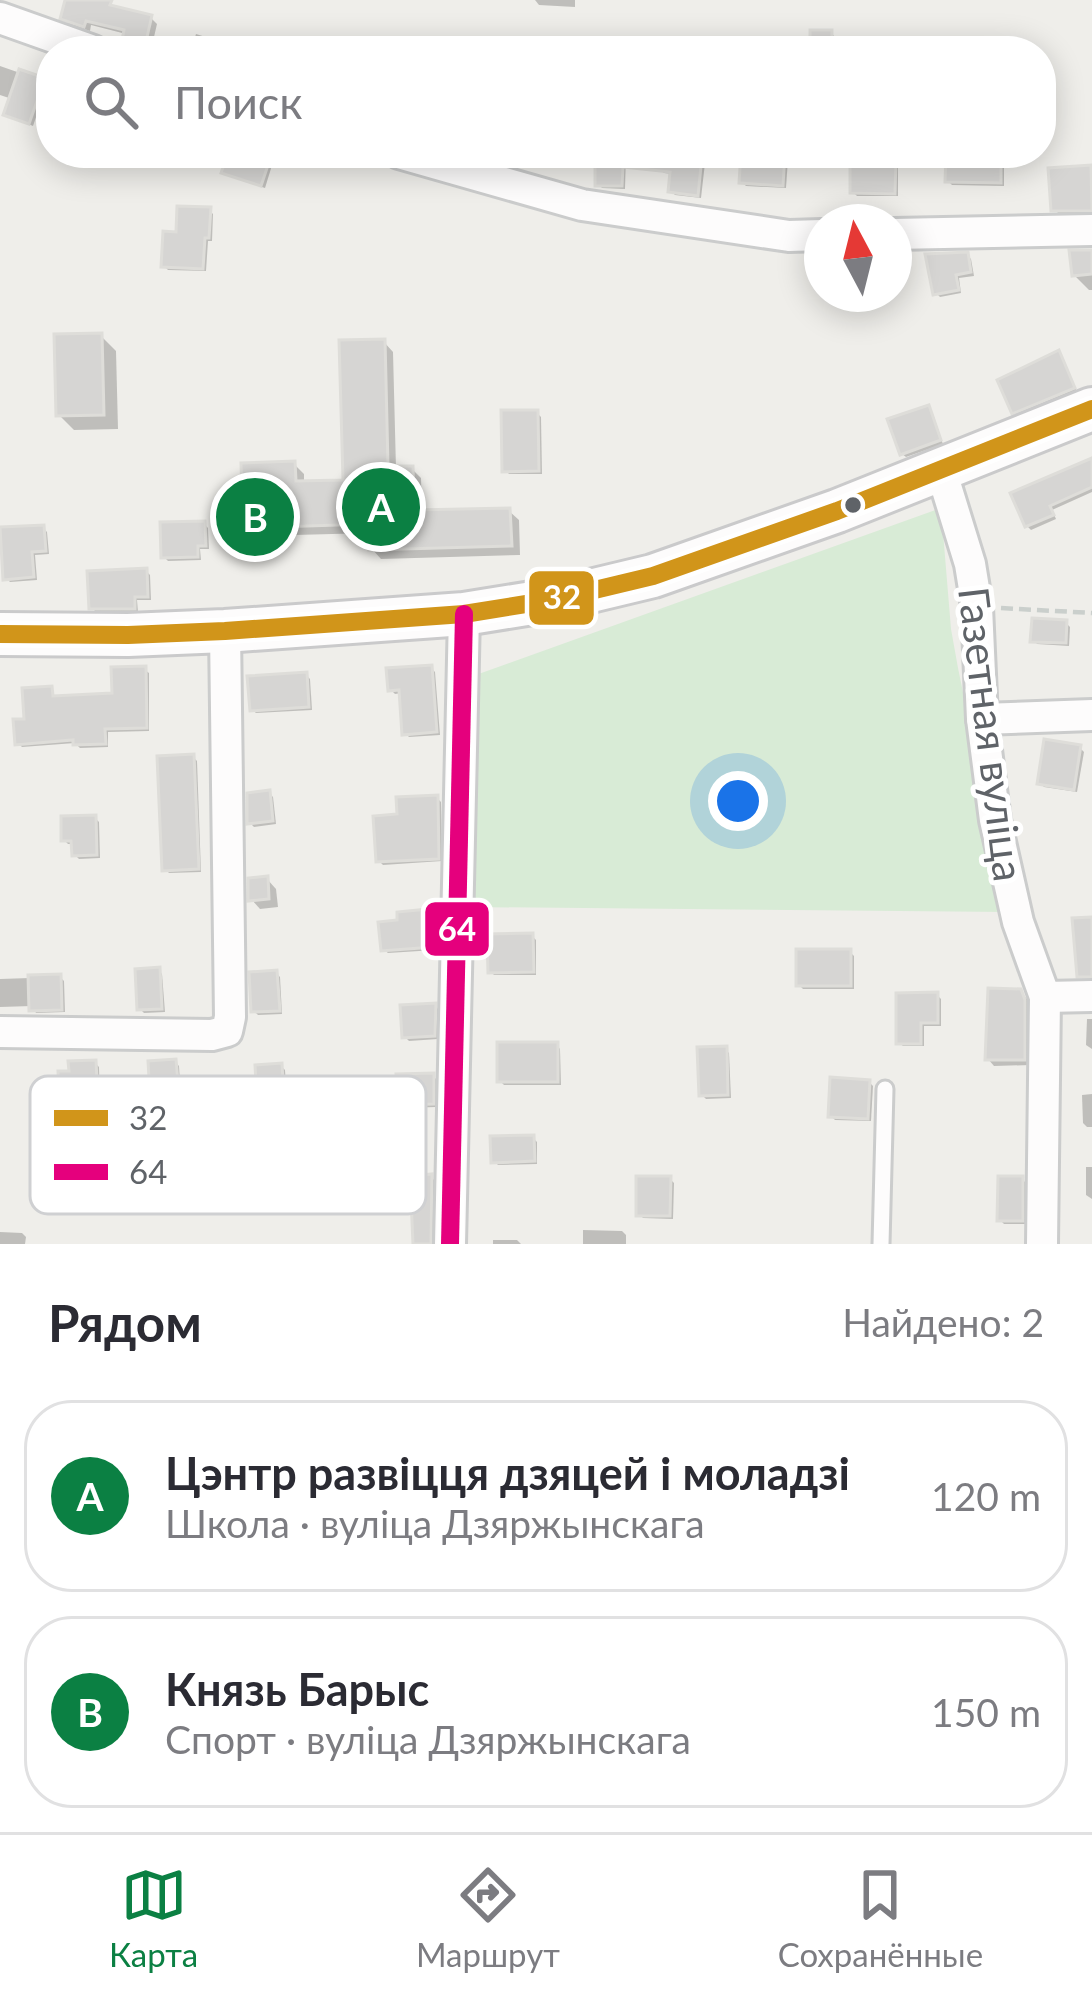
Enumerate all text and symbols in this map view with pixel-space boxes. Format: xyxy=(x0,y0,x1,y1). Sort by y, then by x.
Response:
search box xyxy=(36,36,1056,168)
icon: search xyxy=(78,69,144,135)
text: Поиск xyxy=(174,75,303,129)
north arrow xyxy=(804,204,912,312)
pin: A xyxy=(342,462,420,552)
pin: B xyxy=(216,472,294,562)
unlabelled marker xyxy=(842,494,864,516)
line badge: 32 xyxy=(527,569,596,627)
text: 32 xyxy=(543,576,581,616)
street label: Газетная вуліца xyxy=(949,584,1035,884)
your location xyxy=(708,771,768,831)
line badge: 64 xyxy=(423,900,491,958)
text: 64 xyxy=(438,908,476,948)
legend xyxy=(30,1076,426,1214)
text: 32 xyxy=(129,1097,167,1137)
text: 64 xyxy=(129,1151,167,1191)
text: Рядом xyxy=(48,1292,202,1353)
text: Найдено: 2 xyxy=(842,1299,1044,1345)
text: Цэнтр развіцця дзяцей і моладзі xyxy=(165,1446,850,1500)
text: A xyxy=(76,1473,104,1519)
text: 120 m xyxy=(931,1473,1041,1519)
text: Школа · вуліца Дзяржынскага xyxy=(165,1500,705,1546)
text: Князь Барыс xyxy=(165,1662,429,1716)
text: B xyxy=(77,1689,103,1735)
text: 150 m xyxy=(931,1689,1041,1735)
text: Спорт · вуліца Дзяржынскага xyxy=(165,1716,691,1762)
tab: Карта xyxy=(109,1862,198,1974)
tab: Маршрут xyxy=(416,1862,560,1974)
tab: Сохранённые xyxy=(778,1862,983,1974)

